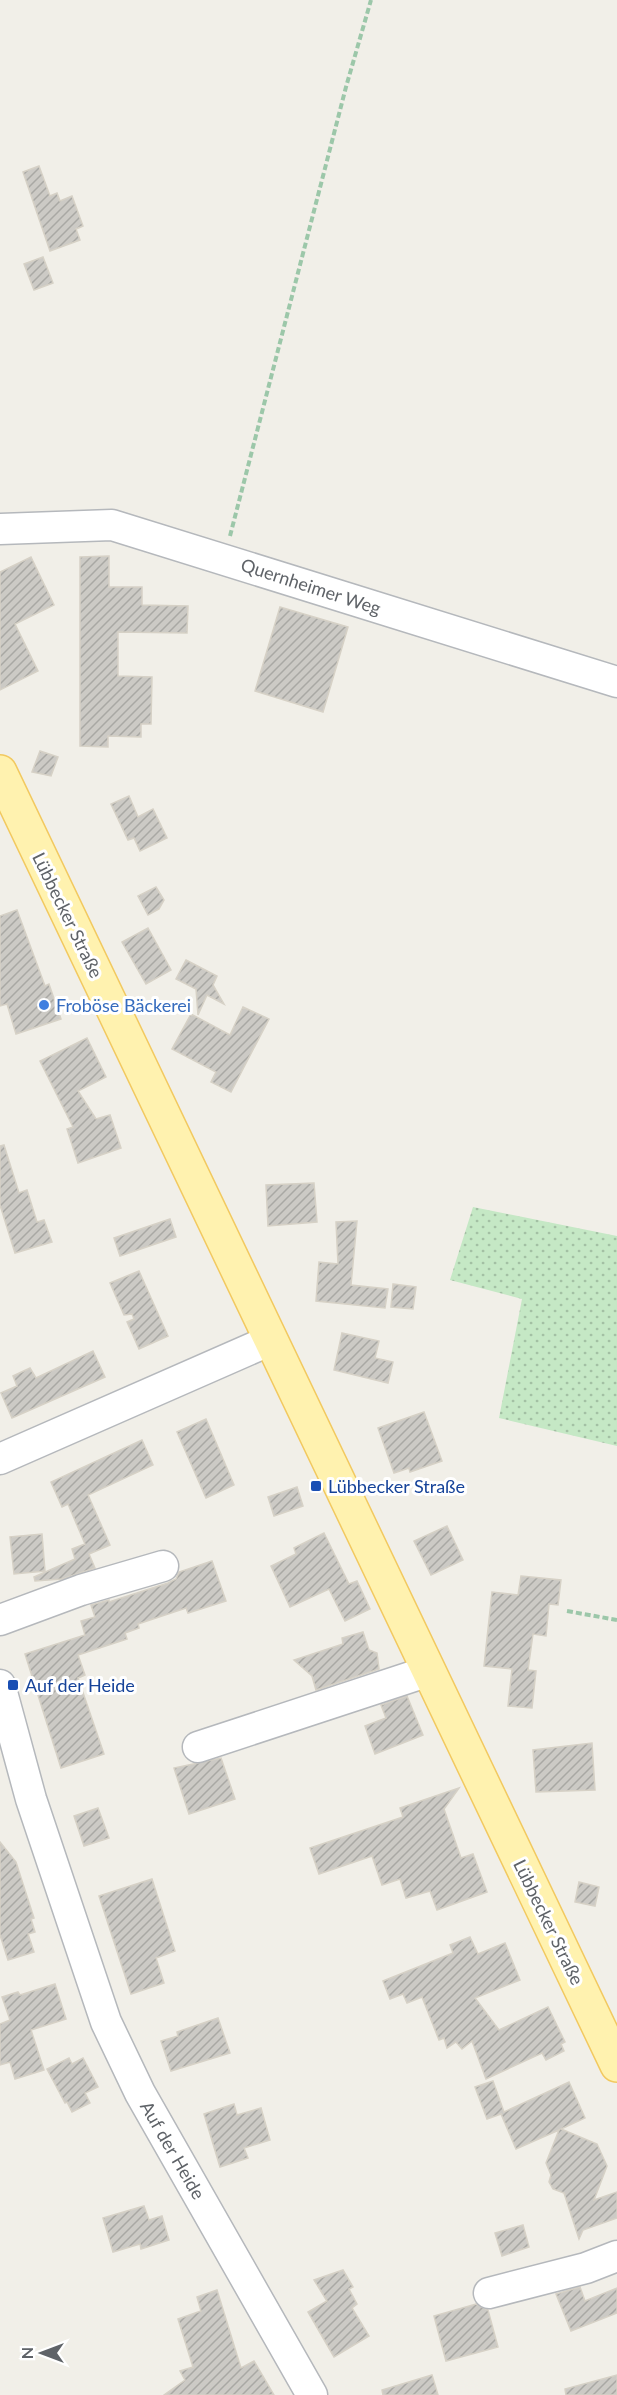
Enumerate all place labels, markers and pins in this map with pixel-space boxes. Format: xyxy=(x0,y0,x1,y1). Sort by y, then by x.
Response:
place label: Froböse Bäckerei xyxy=(56,994,191,1016)
marker: Froböse Bäckerei xyxy=(37,998,51,1012)
place label: Lübbecker Straße xyxy=(328,1475,465,1497)
marker: Lübbecker Straße xyxy=(309,1479,323,1493)
place label: Auf der Heide xyxy=(25,1674,135,1696)
marker: Auf der Heide xyxy=(6,1678,20,1692)

